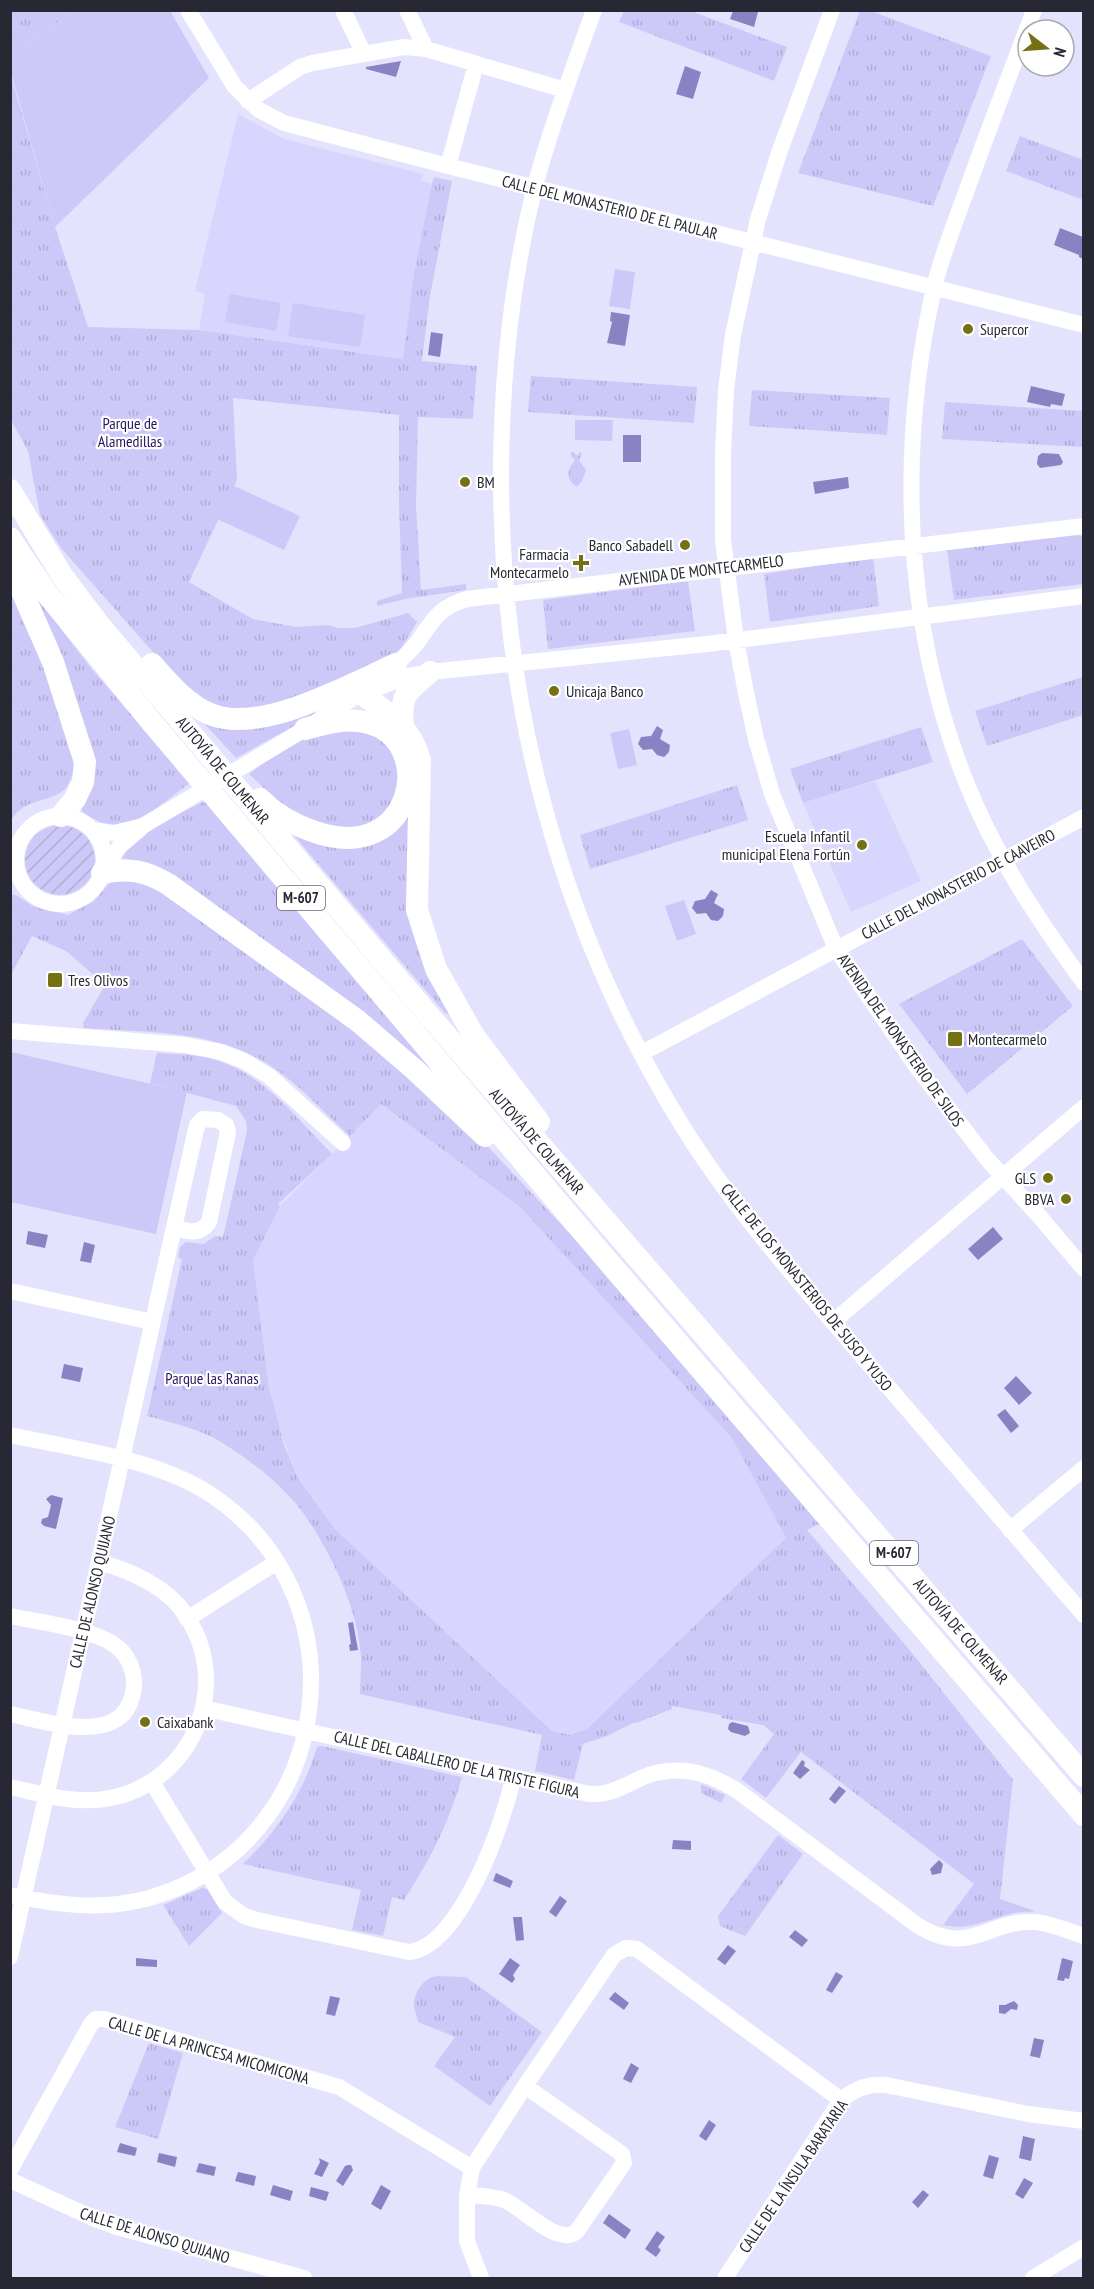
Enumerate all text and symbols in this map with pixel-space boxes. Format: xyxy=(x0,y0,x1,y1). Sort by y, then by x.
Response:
north arrow xyxy=(1016,18,1076,78)
text: N xyxy=(1050,45,1071,59)
street label: CALLE DEL MONASTERIO DE EL PAULAR xyxy=(500,170,720,244)
place label: Supercor xyxy=(980,319,1029,339)
marker: Supercor xyxy=(961,322,975,336)
park label: Parque de Alamedillas xyxy=(98,413,162,451)
place label: BM xyxy=(477,472,495,492)
marker: BM xyxy=(458,475,472,489)
place label: Banco Sabadell xyxy=(589,535,673,555)
marker: Banco Sabadell xyxy=(678,538,692,552)
place label: Farmacia Montecarmelo xyxy=(490,544,569,582)
street label: AVENIDA DE MONTECARMELO xyxy=(617,550,785,590)
marker: Farmacia Montecarmelo xyxy=(574,556,588,570)
place label: Unicaja Banco xyxy=(566,681,644,701)
marker: Unicaja Banco xyxy=(547,684,561,698)
street label: AUTOVÍA DE COLMENAR xyxy=(172,712,274,828)
street label: CALLE DEL MONASTERIO DE CAAVEIRO xyxy=(858,824,1058,944)
place label: Escuela Infantil municipal Elena Fortún xyxy=(722,826,850,864)
marker: Escuela Infantil municipal Elena Fortún xyxy=(855,838,869,852)
road number: M-607 xyxy=(277,886,325,910)
street label: AVENIDA DEL MONASTERIO DE SILOS xyxy=(833,949,969,1131)
place label: Tres Olivos xyxy=(68,970,128,990)
marker: Tres Olivos xyxy=(46,971,64,989)
place label: Montecarmelo xyxy=(968,1029,1047,1049)
marker: Montecarmelo xyxy=(946,1030,964,1048)
street label: AUTOVÍA DE COLMENAR xyxy=(485,1084,589,1199)
place label: GLS xyxy=(1015,1168,1036,1188)
marker: GLS xyxy=(1041,1171,1055,1185)
street label: CALLE DE LOS MONASTERIOS DE SUSO Y YUSO xyxy=(717,1179,897,1395)
place label: BBVA xyxy=(1025,1189,1054,1209)
marker: BBVA xyxy=(1059,1192,1073,1206)
park label: Parque las Ranas xyxy=(165,1368,259,1388)
street label: CALLE DE ALONSO QUIJANO xyxy=(65,1514,119,1670)
road number: M-607 xyxy=(870,1541,918,1565)
street label: AUTOVÍA DE COLMENAR xyxy=(909,1574,1013,1689)
place label: Caixabank xyxy=(157,1712,214,1732)
marker: Caixabank xyxy=(138,1715,152,1729)
street label: CALLE DEL CABALLERO DE LA TRISTE FIGURA xyxy=(332,1726,582,1802)
street label: CALLE DE LA PRINCESA MICOMICONA xyxy=(106,2012,312,2088)
street label: CALLE DE LA ÍNSULA BARATARIA xyxy=(734,2095,852,2256)
street label: CALLE DE ALONSO QUIJANO xyxy=(78,2203,233,2267)

